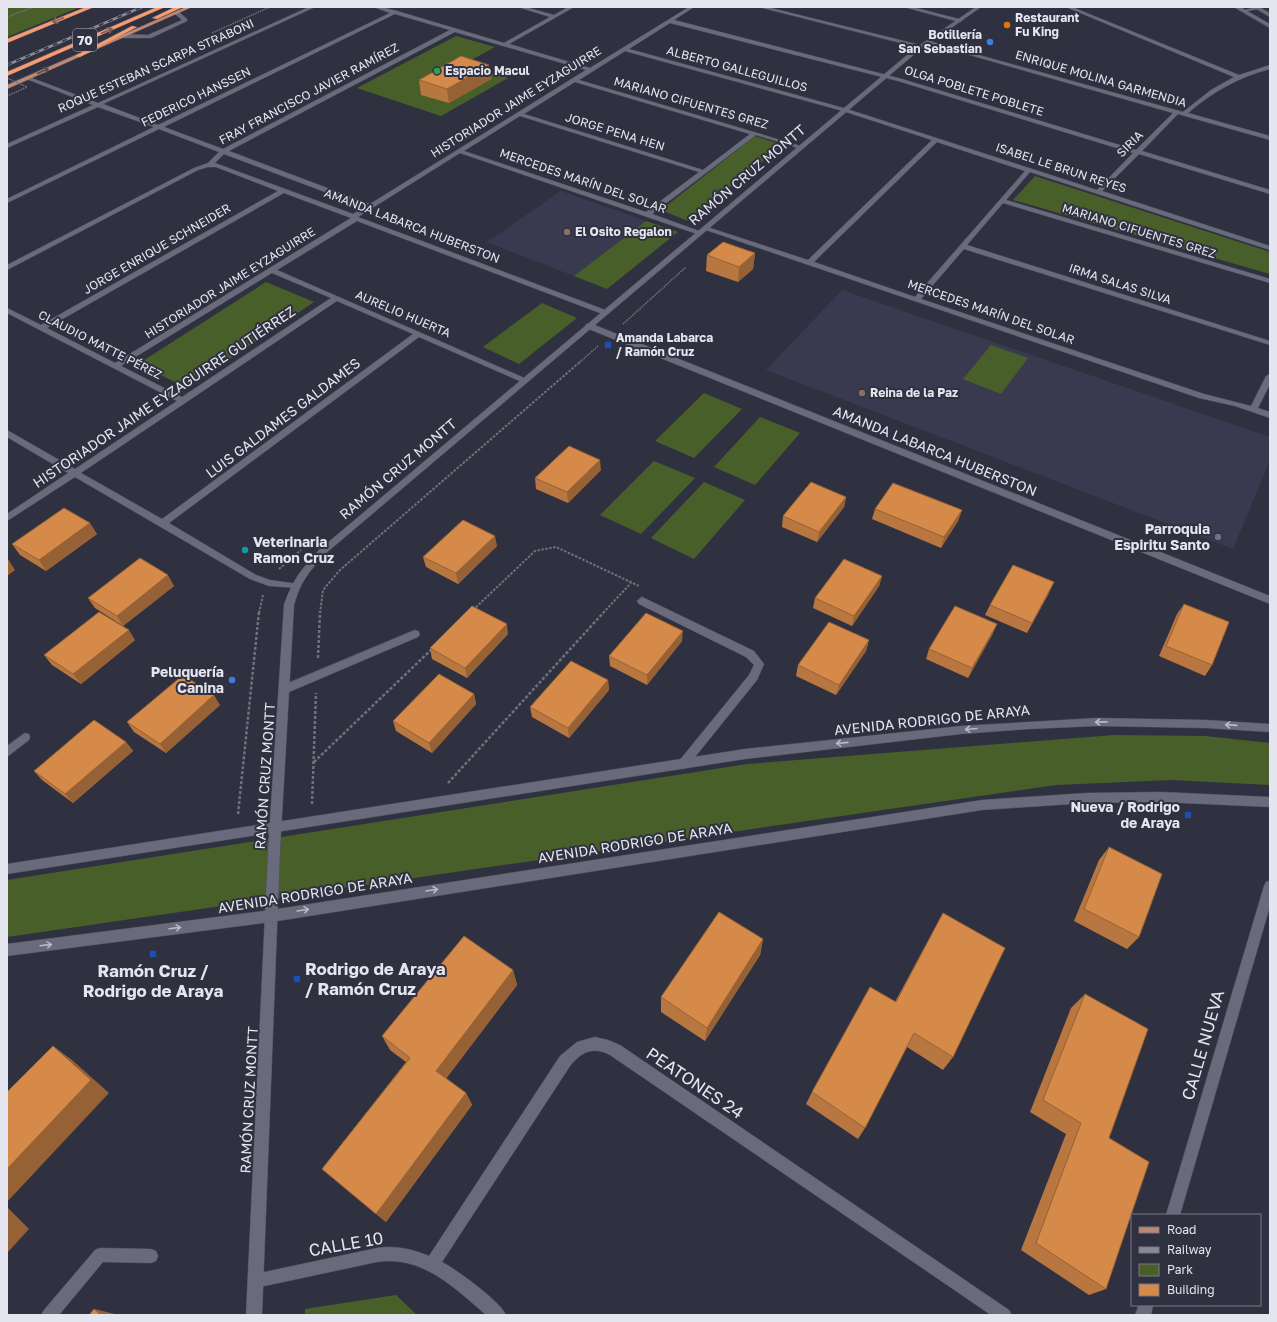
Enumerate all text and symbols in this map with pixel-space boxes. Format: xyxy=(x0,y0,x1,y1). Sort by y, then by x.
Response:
place label: Restaurant Fu King xyxy=(1015,10,1080,39)
street label: ROQUE ESTEBAN SCARPA STRABONI xyxy=(55,15,256,116)
one-way arrow xyxy=(53,17,65,25)
marker: Restaurant Fu King xyxy=(1002,20,1012,30)
one-way arrow xyxy=(101,27,113,34)
place label: Botillería San Sebastian xyxy=(898,27,982,56)
road number: 70 xyxy=(73,29,97,51)
marker: Botillería San Sebastian xyxy=(985,37,995,47)
street label: FRAY FRANCISCO JAVIER RAMÍREZ xyxy=(216,40,401,147)
street label: ALBERTO GALLEGUILLOS xyxy=(665,42,810,95)
street label: HISTORIADOR JAIME EYZAGUIRRE xyxy=(428,43,604,161)
street label: ENRIQUE MOLINA GARMENDIA xyxy=(1014,47,1189,110)
street label: OLGA POBLETE POBLETE xyxy=(903,62,1046,119)
street label: FEDERICO HANSSEN xyxy=(138,63,253,130)
place label: Espacio Macul xyxy=(445,63,530,78)
marker: Espacio Macul xyxy=(432,66,442,76)
one-way arrow xyxy=(36,67,48,74)
street label: MARIANO CIFUENTES GREZ xyxy=(612,73,770,132)
street label: JORGE PENA HEN xyxy=(564,109,667,154)
street label: RAMÓN CRUZ MONTT xyxy=(685,121,809,229)
street label: SIRIA xyxy=(1113,127,1146,160)
street label: ISABEL LE BRUN REYES xyxy=(994,139,1129,196)
street label: MERCEDES MARÍN DEL SOLAR xyxy=(498,145,669,216)
street label: AMANDA LABARCA HUBERSTON xyxy=(322,185,502,266)
street label: JORGE ENRIQUE SCHNEIDER xyxy=(80,200,233,297)
street label: MARIANO CIFUENTES GREZ xyxy=(1060,200,1218,261)
street label: HISTORIADOR JAIME EYZAGUIRRE xyxy=(142,224,318,342)
place label: El Osito Regalon xyxy=(575,224,672,239)
marker: El Osito Regalon xyxy=(562,227,572,237)
street label: IRMA SALAS SILVA xyxy=(1067,260,1173,307)
street label: MERCEDES MARÍN DEL SOLAR xyxy=(906,276,1077,347)
street label: AURELIO HUERTA xyxy=(353,287,453,340)
street label: HISTORIADOR JAIME EYZAGUIRRE GUTIÉRREZ xyxy=(29,302,298,491)
street label: CLAUDIO MATTE PÉREZ xyxy=(36,307,165,382)
place label: Amanda Labarca / Ramón Cruz xyxy=(616,330,713,359)
marker: Amanda Labarca / Ramón Cruz xyxy=(603,340,613,350)
street label: LUIS GALDAMES GALDAMES xyxy=(202,354,363,481)
place label: Reina de la Paz xyxy=(870,385,958,400)
marker: Reina de la Paz xyxy=(857,388,867,398)
street label: AMANDA LABARCA HUBERSTON xyxy=(831,402,1040,499)
street label: RAMÓN CRUZ MONTT xyxy=(336,415,460,523)
place label: Parroquia Espiritu Santo xyxy=(1114,520,1210,553)
marker: Parroquia Espiritu Santo xyxy=(1213,532,1223,542)
place label: Veterinaria Ramon Cruz xyxy=(253,533,334,566)
marker: Veterinaria Ramon Cruz xyxy=(240,545,250,555)
place label: Peluquería Canina xyxy=(151,663,224,696)
marker: Peluquería Canina xyxy=(227,675,237,685)
street label: AVENIDA RODRIGO DE ARAYA xyxy=(833,701,1031,738)
street label: RAMÓN CRUZ MONTT xyxy=(251,702,278,850)
one-way arrow xyxy=(1095,718,1108,726)
one-way arrow xyxy=(1225,722,1238,729)
one-way arrow xyxy=(965,726,978,733)
one-way arrow xyxy=(836,740,849,747)
place label: Nueva / Rodrigo de Araya xyxy=(1070,798,1180,831)
marker: Nueva / Rodrigo de Araya xyxy=(1183,810,1193,820)
street label: AVENIDA RODRIGO DE ARAYA xyxy=(537,819,734,866)
street label: AVENIDA RODRIGO DE ARAYA xyxy=(217,869,414,916)
one-way arrow xyxy=(425,886,438,894)
one-way arrow xyxy=(296,906,309,914)
one-way arrow xyxy=(168,924,181,932)
one-way arrow xyxy=(39,941,52,949)
marker: Ramón Cruz / Rodrigo de Araya xyxy=(148,949,158,959)
place label: Rodrigo de Araya / Ramón Cruz xyxy=(305,958,446,999)
place label: Ramón Cruz / Rodrigo de Araya xyxy=(83,960,223,1001)
marker: Rodrigo de Araya / Ramón Cruz xyxy=(292,974,302,984)
street label: CALLE NUEVA xyxy=(1177,987,1228,1102)
street label: RAMÓN CRUZ MONTT xyxy=(236,1026,261,1174)
street label: PEATONES 24 xyxy=(643,1042,748,1123)
legend xyxy=(1131,1214,1261,1306)
text: Road xyxy=(1167,1222,1196,1237)
street label: CALLE 10 xyxy=(307,1227,385,1260)
text: Railway xyxy=(1167,1242,1212,1257)
text: Park xyxy=(1167,1262,1193,1277)
text: Building xyxy=(1167,1282,1215,1297)

